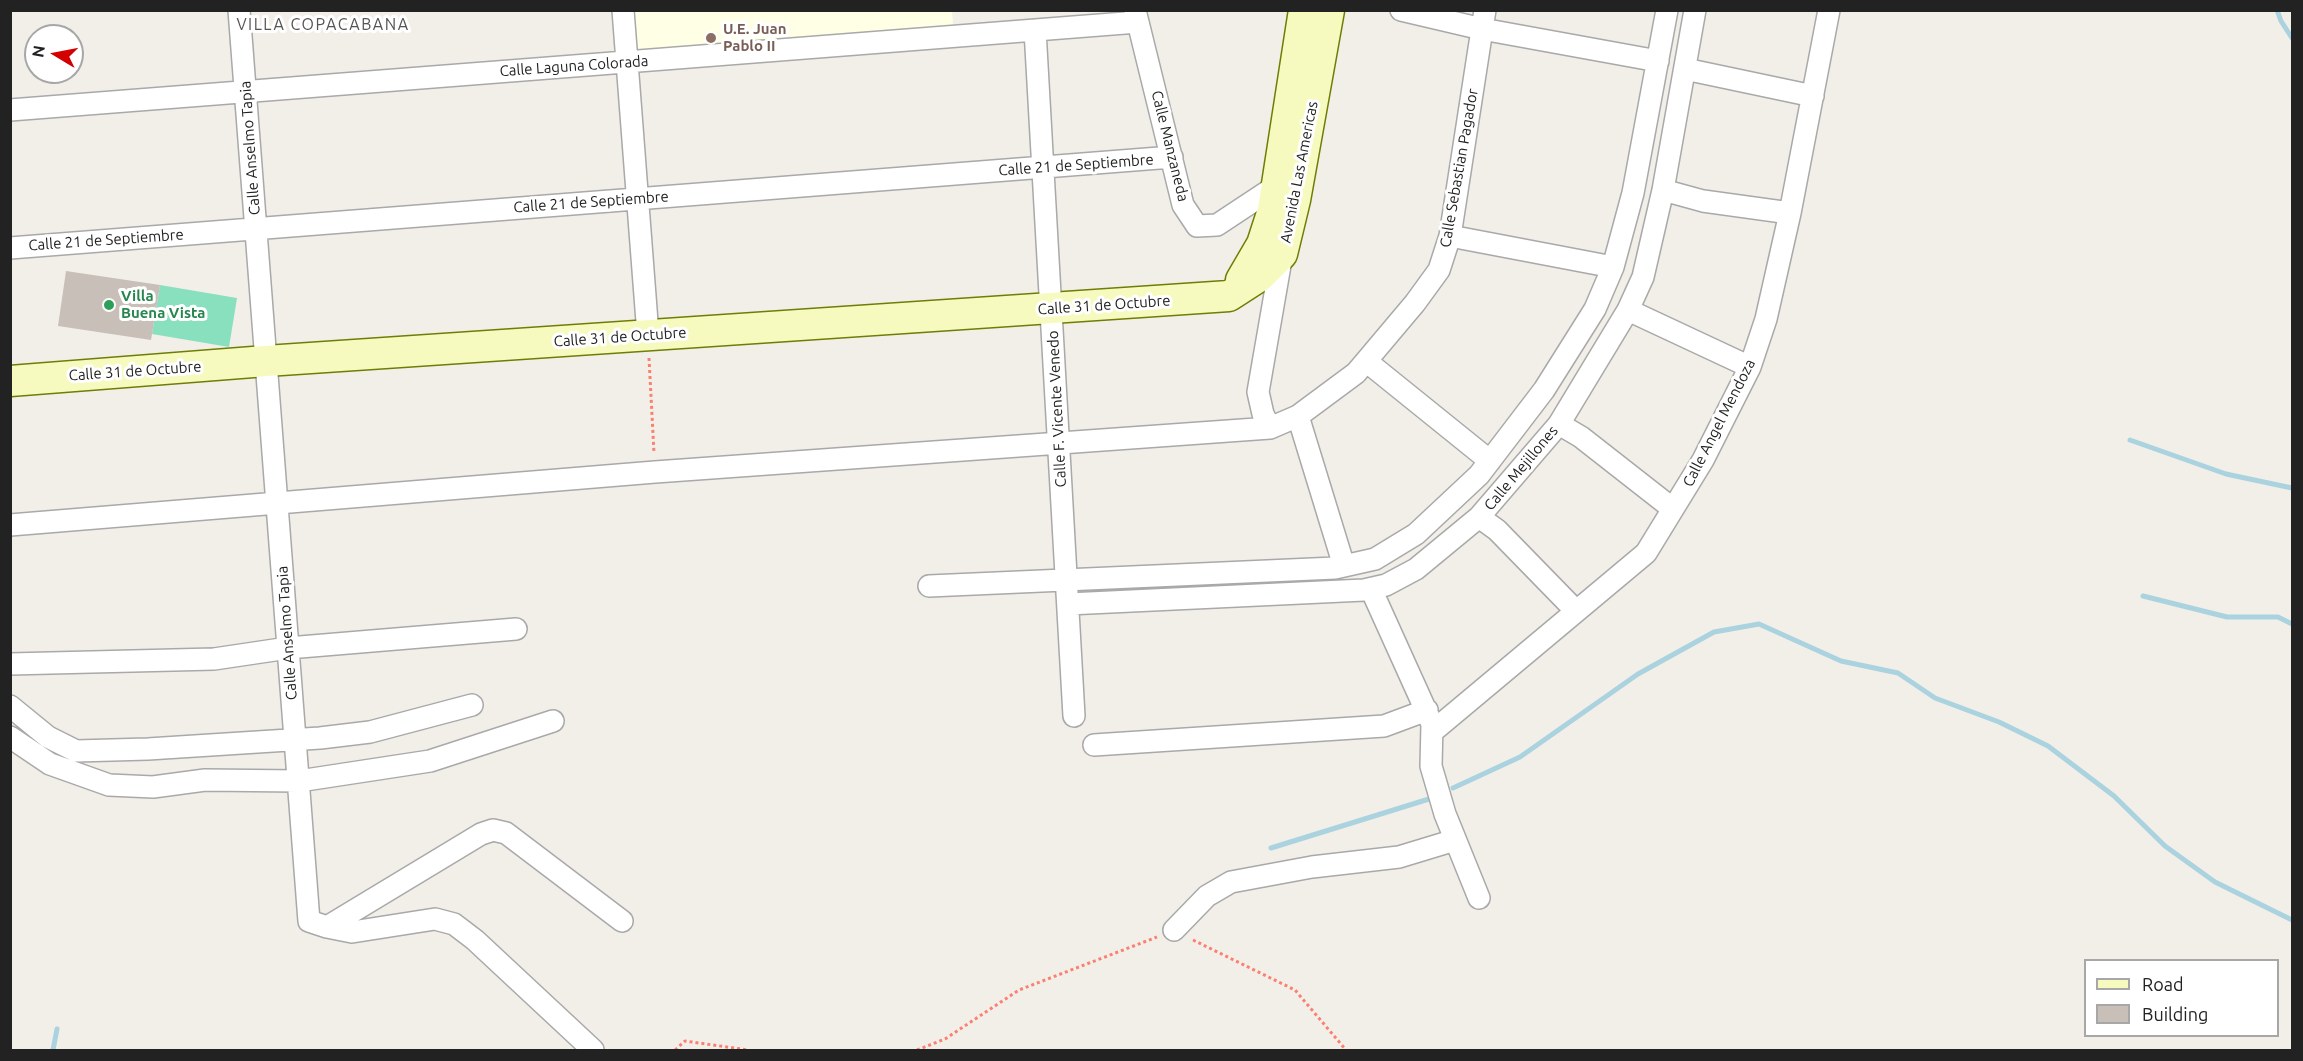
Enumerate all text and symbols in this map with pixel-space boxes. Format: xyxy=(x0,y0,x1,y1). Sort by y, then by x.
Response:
district label: VILLA COPACABANA xyxy=(236,15,410,35)
place label: U.E. Juan Pablo II xyxy=(723,20,786,55)
north arrow xyxy=(24,24,84,84)
marker: U.E. Juan Pablo II xyxy=(704,31,718,45)
text: N xyxy=(28,44,48,59)
street label: Calle Laguna Colorada xyxy=(499,52,649,80)
street label: Calle Anselmo Tapia xyxy=(236,80,264,216)
street label: Calle Sebastian Pagador xyxy=(1436,87,1482,249)
street label: Calle Manzaneda xyxy=(1148,89,1192,203)
street label: Avenida Las Americas xyxy=(1276,100,1322,244)
street label: Calle 21 de Septiembre xyxy=(998,151,1154,179)
street label: Calle 21 de Septiembre xyxy=(513,188,669,216)
street label: Calle 21 de Septiembre xyxy=(28,226,184,254)
place label: Villa Buena Vista xyxy=(121,287,205,322)
street label: Calle 31 de Octubre xyxy=(1037,291,1171,319)
marker: Villa Buena Vista xyxy=(102,298,116,312)
street label: Calle 31 de Octubre xyxy=(553,323,687,351)
street label: Calle F. Vicente Venedo xyxy=(1044,330,1070,488)
street label: Calle Angel Mendoza xyxy=(1679,356,1759,490)
street label: Calle 31 de Octubre xyxy=(68,357,202,385)
street label: Calle Mejillones xyxy=(1480,422,1562,514)
street label: Calle Anselmo Tapia xyxy=(273,565,301,701)
legend xyxy=(2084,959,2279,1037)
text: Road xyxy=(2142,974,2184,994)
text: Building xyxy=(2142,1004,2208,1024)

